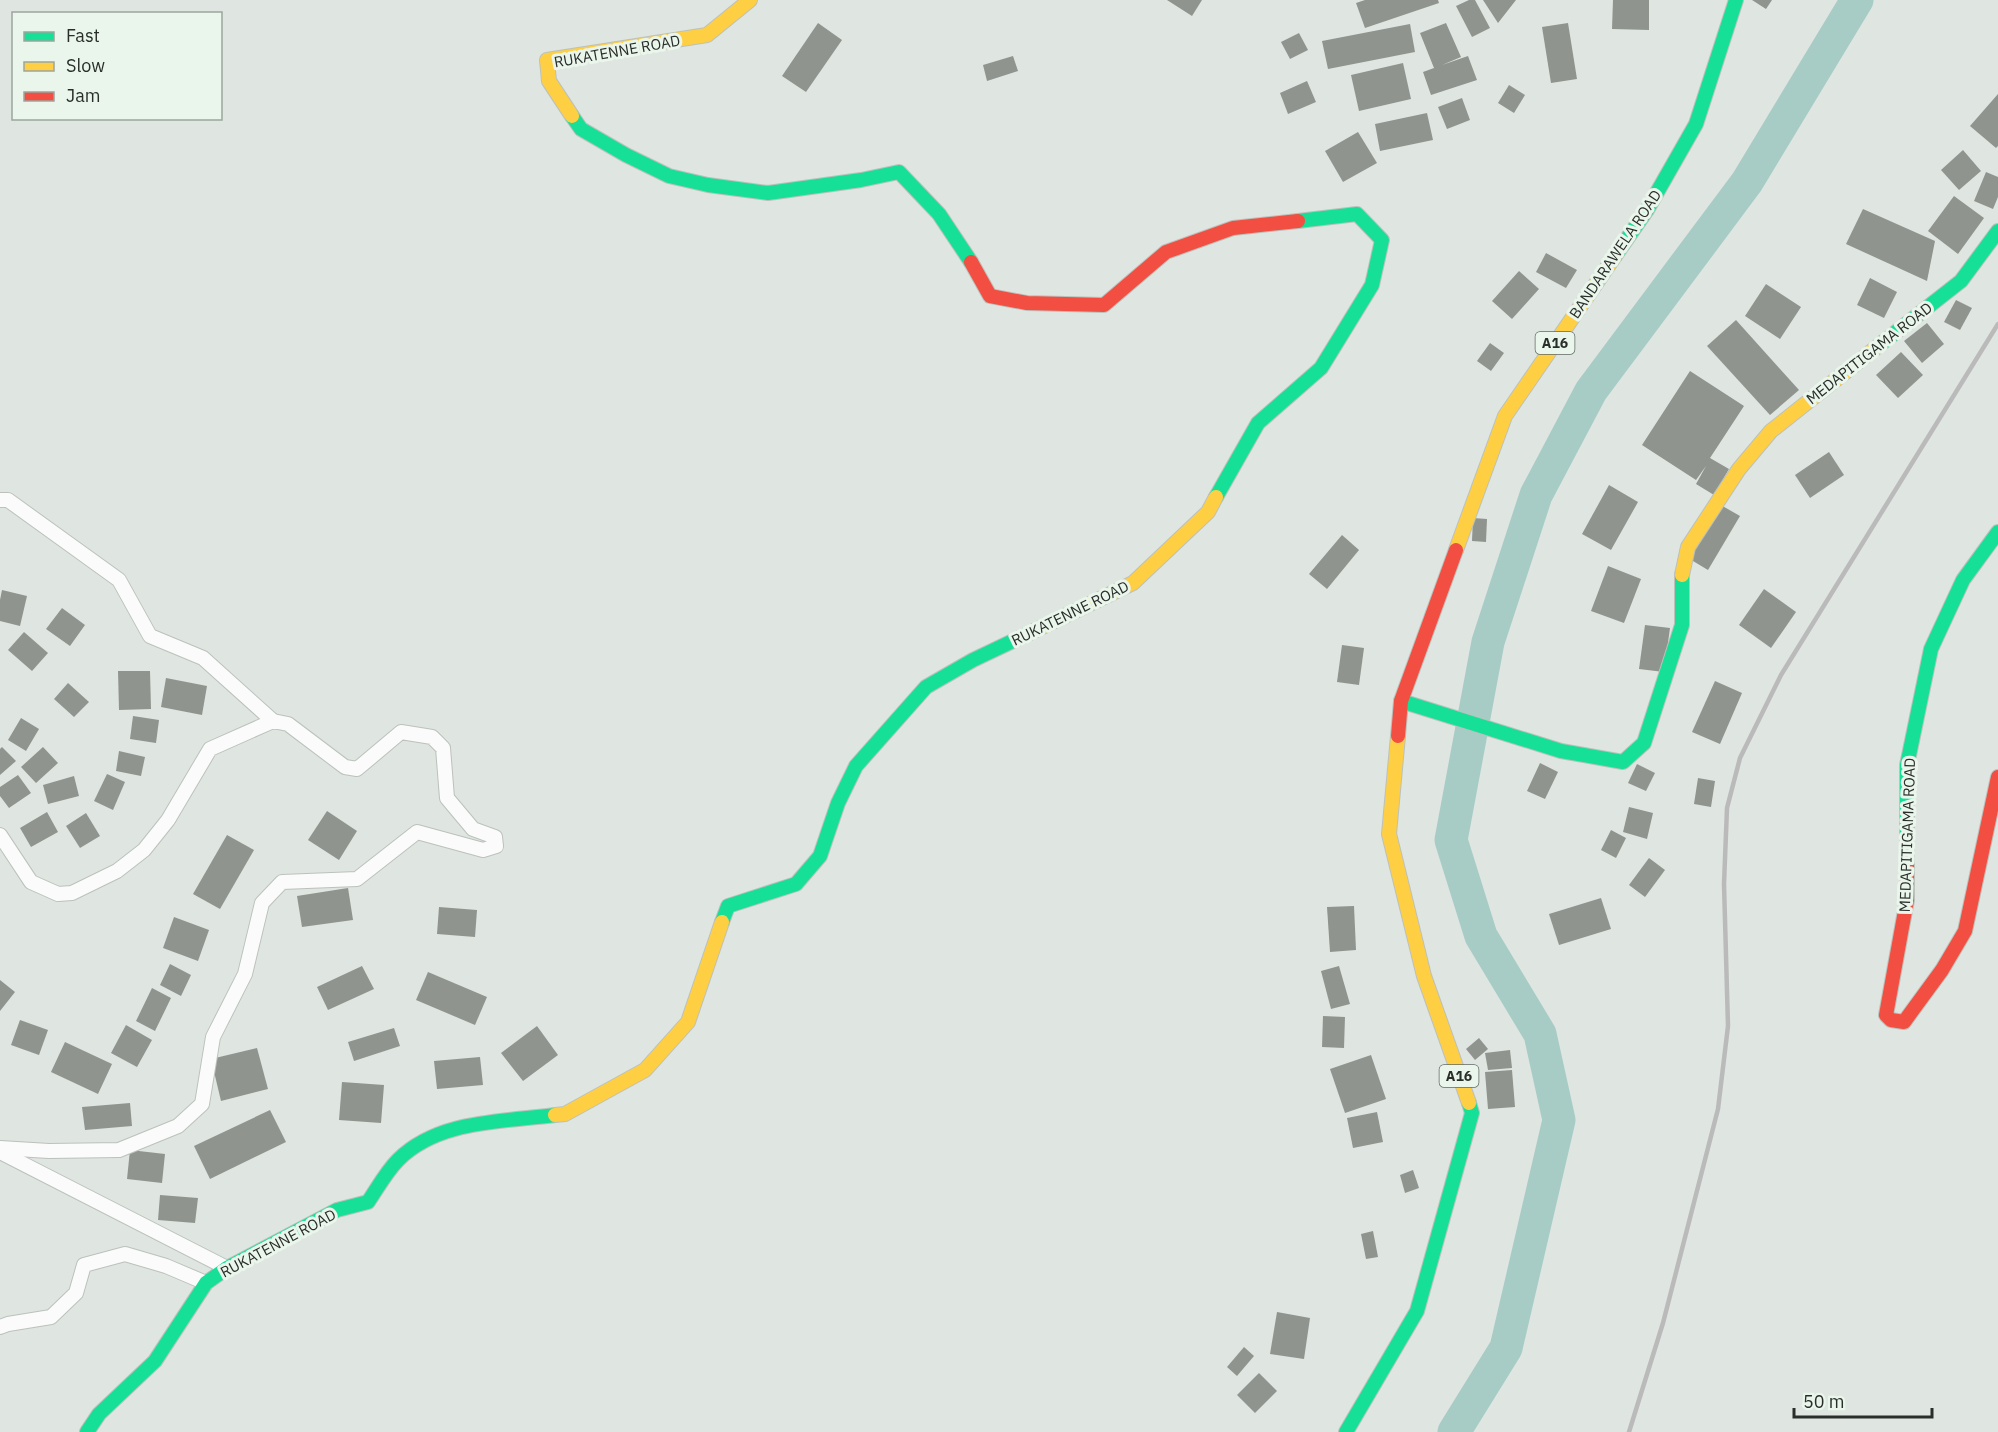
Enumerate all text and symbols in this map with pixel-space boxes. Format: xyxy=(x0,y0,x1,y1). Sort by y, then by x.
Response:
legend xyxy=(12,12,222,120)
text: Fast xyxy=(66,24,100,47)
street label: RUKATENNE ROAD xyxy=(552,31,682,71)
text: Slow xyxy=(66,54,105,77)
text: Jam xyxy=(66,84,101,107)
street label: BANDARAWELA ROAD xyxy=(1565,186,1665,322)
street label: MEDAPITIGAMA ROAD xyxy=(1802,298,1936,408)
road number: A16 xyxy=(1536,332,1574,354)
street label: RUKATENNE ROAD xyxy=(1008,576,1132,650)
street label: MEDAPITIGAMA ROAD xyxy=(1895,757,1919,913)
road number: A16 xyxy=(1440,1065,1478,1087)
street label: RUKATENNE ROAD xyxy=(217,1205,339,1281)
scale bar xyxy=(1794,1381,1932,1419)
text: 50 m xyxy=(1803,1390,1845,1413)

